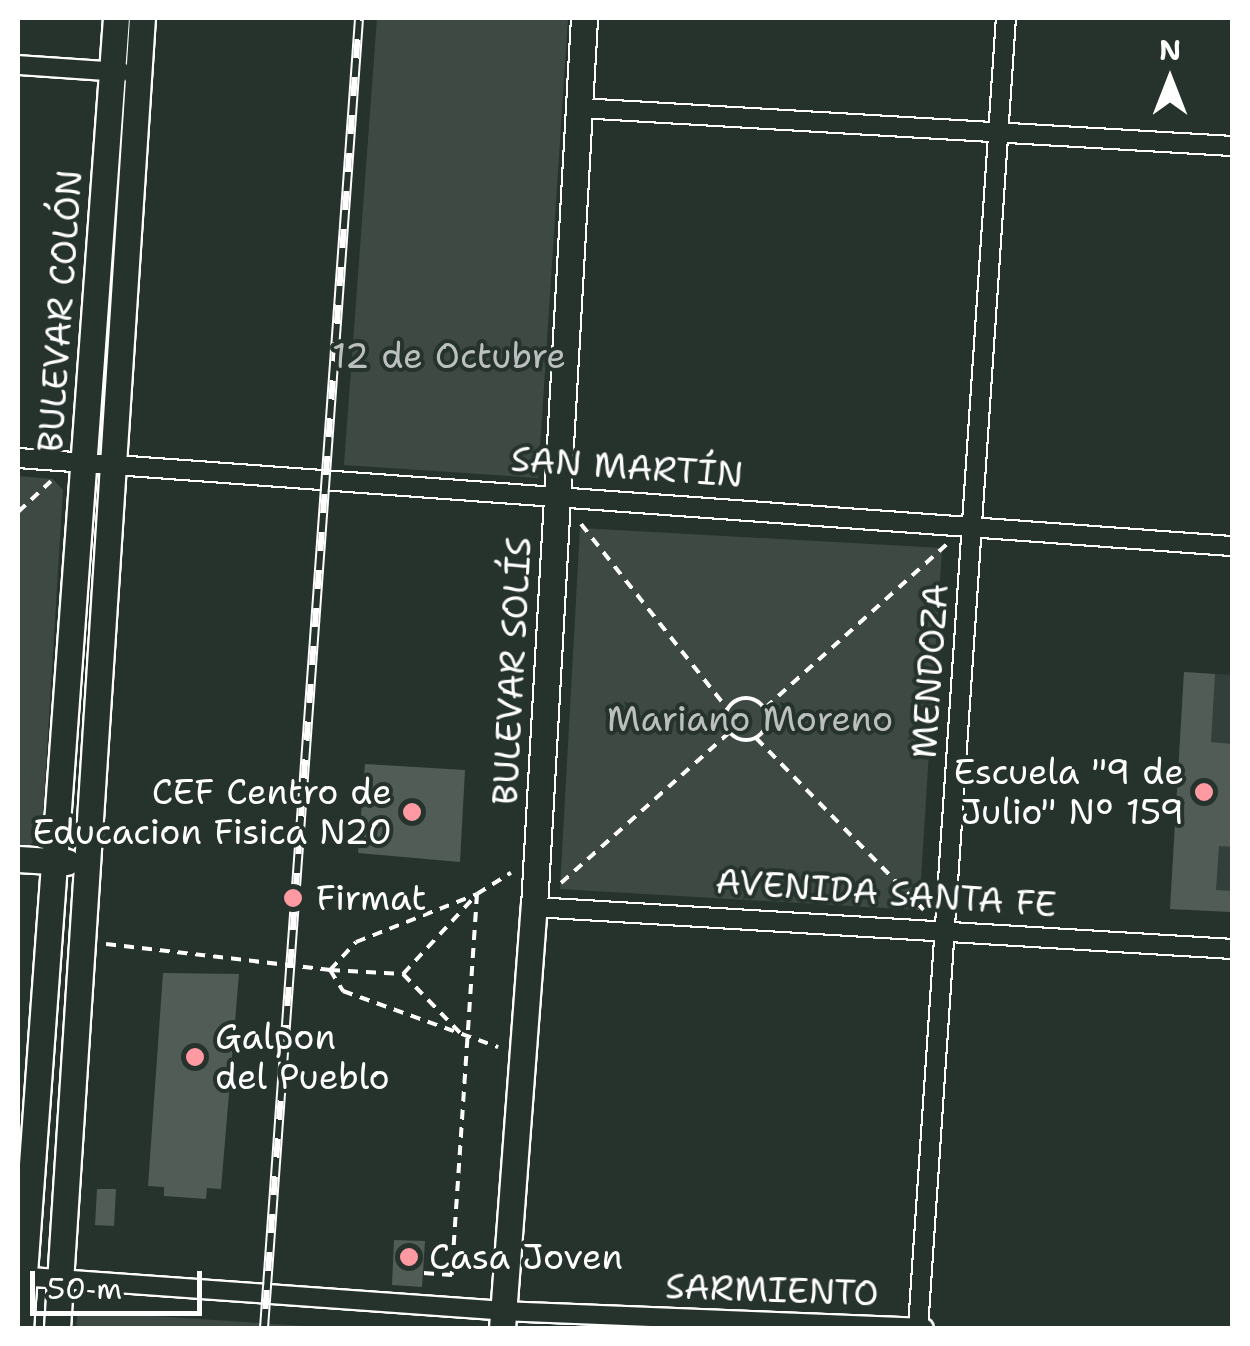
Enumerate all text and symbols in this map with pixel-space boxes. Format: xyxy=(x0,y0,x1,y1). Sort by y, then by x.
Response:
north arrow xyxy=(1120,30,1220,130)
text: N xyxy=(1159,31,1181,69)
street label: BULEVAR COLÓN xyxy=(29,168,91,454)
park label: 12 de Octubre xyxy=(332,335,566,377)
street label: SAN MARTÍN xyxy=(510,438,744,496)
street label: BULEVAR SOLÍS xyxy=(484,536,540,806)
street label: MENDOZA xyxy=(903,582,957,760)
park label: Mariano Moreno xyxy=(607,698,893,740)
place label: Escuela "9 de Julio" Nº 159 xyxy=(953,751,1184,833)
place label: CEF Centro de Educacion Fisica N20 xyxy=(32,771,392,853)
marker: Escuela "9 de Julio" Nº 159 xyxy=(1193,781,1215,803)
marker: CEF Centro de Educacion Fisica N20 xyxy=(401,801,423,823)
street label: AVENIDA SANTA FE xyxy=(714,860,1058,926)
place label: Firmat xyxy=(316,877,427,919)
marker: Firmat xyxy=(280,885,306,911)
place label: Galpon del Pueblo xyxy=(215,1016,390,1098)
marker: Galpon del Pueblo xyxy=(184,1046,206,1068)
place label: Casa Joven xyxy=(429,1236,623,1278)
marker: Casa Joven xyxy=(398,1246,420,1268)
scale bar xyxy=(35,1251,208,1313)
street label: SARMIENTO xyxy=(665,1265,879,1315)
text: 50 m xyxy=(47,1268,122,1309)

